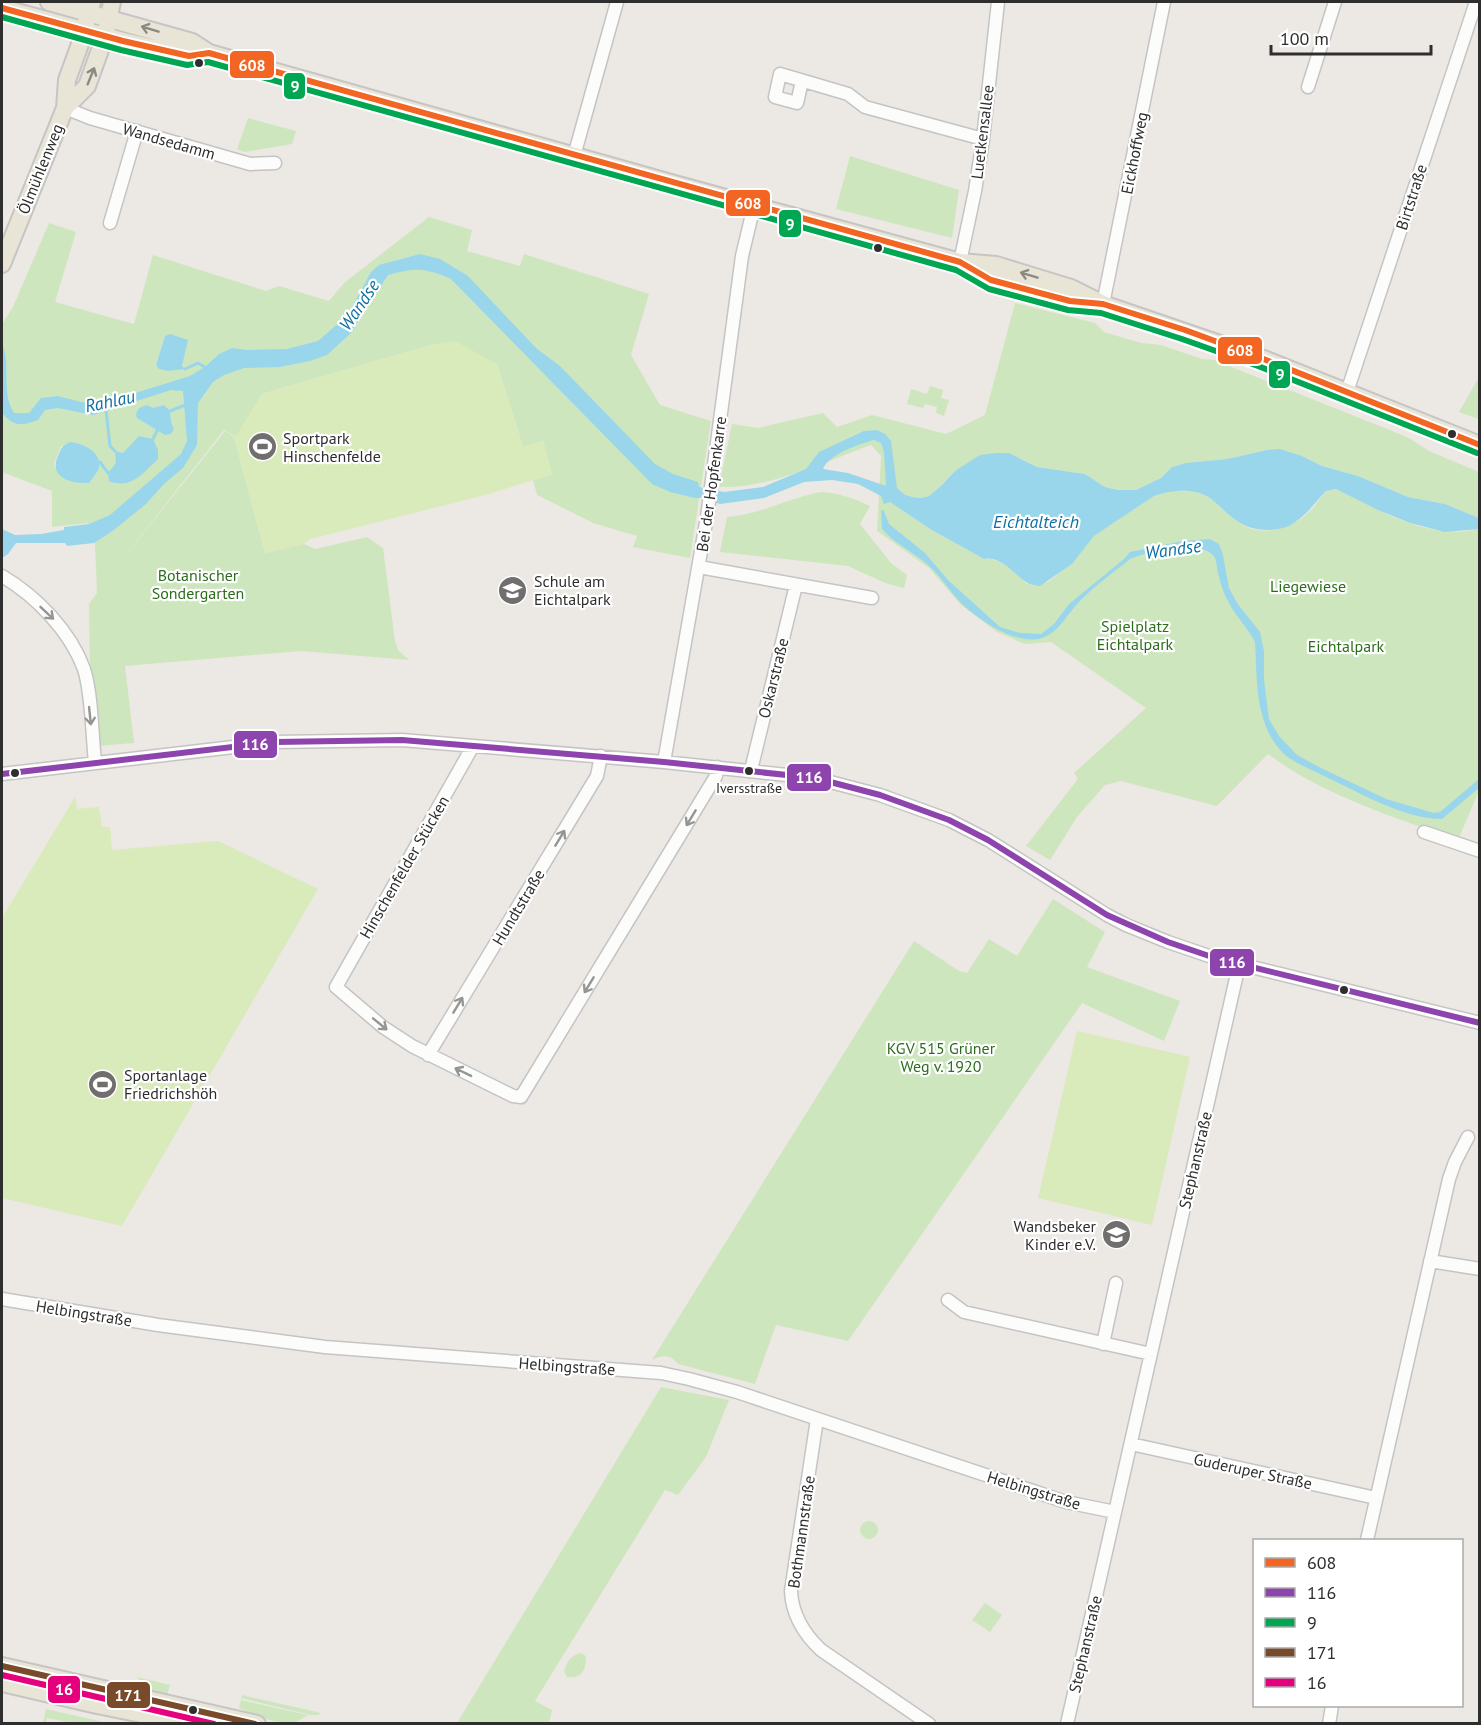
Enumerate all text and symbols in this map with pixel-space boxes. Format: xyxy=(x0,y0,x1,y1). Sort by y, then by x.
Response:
scale bar xyxy=(1271,18,1432,56)
one-way arrow xyxy=(141,23,160,34)
text: 100 m xyxy=(1280,27,1329,50)
line badge: 608 xyxy=(229,50,275,79)
text: 608 xyxy=(238,55,266,75)
unlabelled marker xyxy=(193,57,205,69)
one-way arrow xyxy=(86,67,97,86)
line badge: 9 xyxy=(283,72,306,100)
text: 9 xyxy=(290,76,300,96)
street label: Luetkensallee xyxy=(966,84,998,180)
street label: Eickhoffweg xyxy=(1116,110,1152,196)
street label: Wandsedamm xyxy=(120,118,218,164)
street label: Ölmühlenweg xyxy=(13,121,67,217)
street label: Birtstraße xyxy=(1391,162,1431,232)
line badge: 608 xyxy=(725,189,771,217)
text: 608 xyxy=(734,193,762,213)
line badge: 9 xyxy=(778,209,802,238)
text: 9 xyxy=(785,214,795,234)
unlabelled marker xyxy=(872,242,884,254)
one-way arrow xyxy=(1020,269,1039,280)
water label: Wandse xyxy=(334,275,385,335)
line badge: 608 xyxy=(1217,336,1263,365)
text: 608 xyxy=(1226,340,1254,360)
line badge: 9 xyxy=(1268,360,1291,389)
text: 9 xyxy=(1275,364,1285,384)
water label: Rahlau xyxy=(83,384,137,418)
street label: Bei der Hopfenkarre xyxy=(692,415,730,553)
place label: Sportpark Hinschenfelde xyxy=(283,428,381,466)
unlabelled marker xyxy=(1446,428,1458,440)
sports icon: Sportpark Hinschenfelde xyxy=(246,431,278,463)
water label: Eichtalteich xyxy=(993,510,1079,533)
water label: Wandse xyxy=(1143,534,1203,564)
park label: Botanischer Sondergarten xyxy=(152,565,244,603)
place label: Schule am Eichtalpark xyxy=(534,571,611,609)
school or university icon: Schule am Eichtalpark xyxy=(497,574,529,606)
park label: Liegewiese xyxy=(1270,576,1346,596)
one-way arrow xyxy=(39,606,54,620)
park label: Spielplatz Eichtalpark xyxy=(1097,616,1174,654)
street label: Oskarstraße xyxy=(753,636,793,720)
park label: Eichtalpark xyxy=(1308,636,1385,656)
one-way arrow xyxy=(85,706,96,726)
line badge: 116 xyxy=(233,730,278,759)
text: 116 xyxy=(241,734,269,754)
line badge: 116 xyxy=(786,763,832,792)
marker: Iversstraße xyxy=(743,765,755,777)
unlabelled marker xyxy=(9,767,21,779)
text: 116 xyxy=(795,767,823,787)
place label: Iversstraße xyxy=(716,779,782,797)
street label: Hinschenfelder Stücken xyxy=(355,792,453,942)
one-way arrow xyxy=(684,809,696,826)
one-way arrow xyxy=(554,830,566,847)
street label: Hundtstraße xyxy=(487,865,549,949)
line badge: 116 xyxy=(1209,948,1255,977)
text: 116 xyxy=(1218,952,1246,972)
one-way arrow xyxy=(583,976,595,993)
unlabelled marker xyxy=(1338,984,1350,996)
one-way arrow xyxy=(453,997,465,1014)
one-way arrow xyxy=(371,1017,387,1030)
park label: KGV 515 Grüner Weg v. 1920 xyxy=(887,1038,996,1076)
place label: Sportanlage Friedrichshöh xyxy=(124,1065,217,1103)
one-way arrow xyxy=(455,1066,473,1078)
sports icon: Sportanlage Friedrichshöh xyxy=(87,1068,119,1100)
street label: Stephanstraße xyxy=(1174,1109,1216,1211)
place label: Wandsbeker Kinder e.V. xyxy=(1014,1216,1097,1254)
school or university icon: Wandsbeker Kinder e.V. xyxy=(1101,1219,1133,1251)
street label: Helbingstraße xyxy=(35,1296,133,1330)
street label: Helbingstraße xyxy=(518,1353,616,1379)
street label: Guderuper Straße xyxy=(1192,1449,1314,1493)
street label: Helbingstraße xyxy=(985,1466,1083,1514)
street label: Bothmannstraße xyxy=(783,1474,819,1590)
legend xyxy=(1253,1539,1463,1707)
text: 608 xyxy=(1307,1551,1336,1574)
text: 116 xyxy=(1307,1581,1336,1604)
street label: Stephanstraße xyxy=(1064,1593,1106,1695)
text: 9 xyxy=(1307,1611,1317,1634)
text: 171 xyxy=(1307,1641,1336,1664)
text: 16 xyxy=(1307,1671,1327,1694)
line badge: 16 xyxy=(47,1675,81,1704)
text: 16 xyxy=(55,1679,73,1699)
line badge: 171 xyxy=(106,1681,151,1709)
text: 171 xyxy=(114,1685,142,1705)
unlabelled marker xyxy=(187,1704,199,1716)

